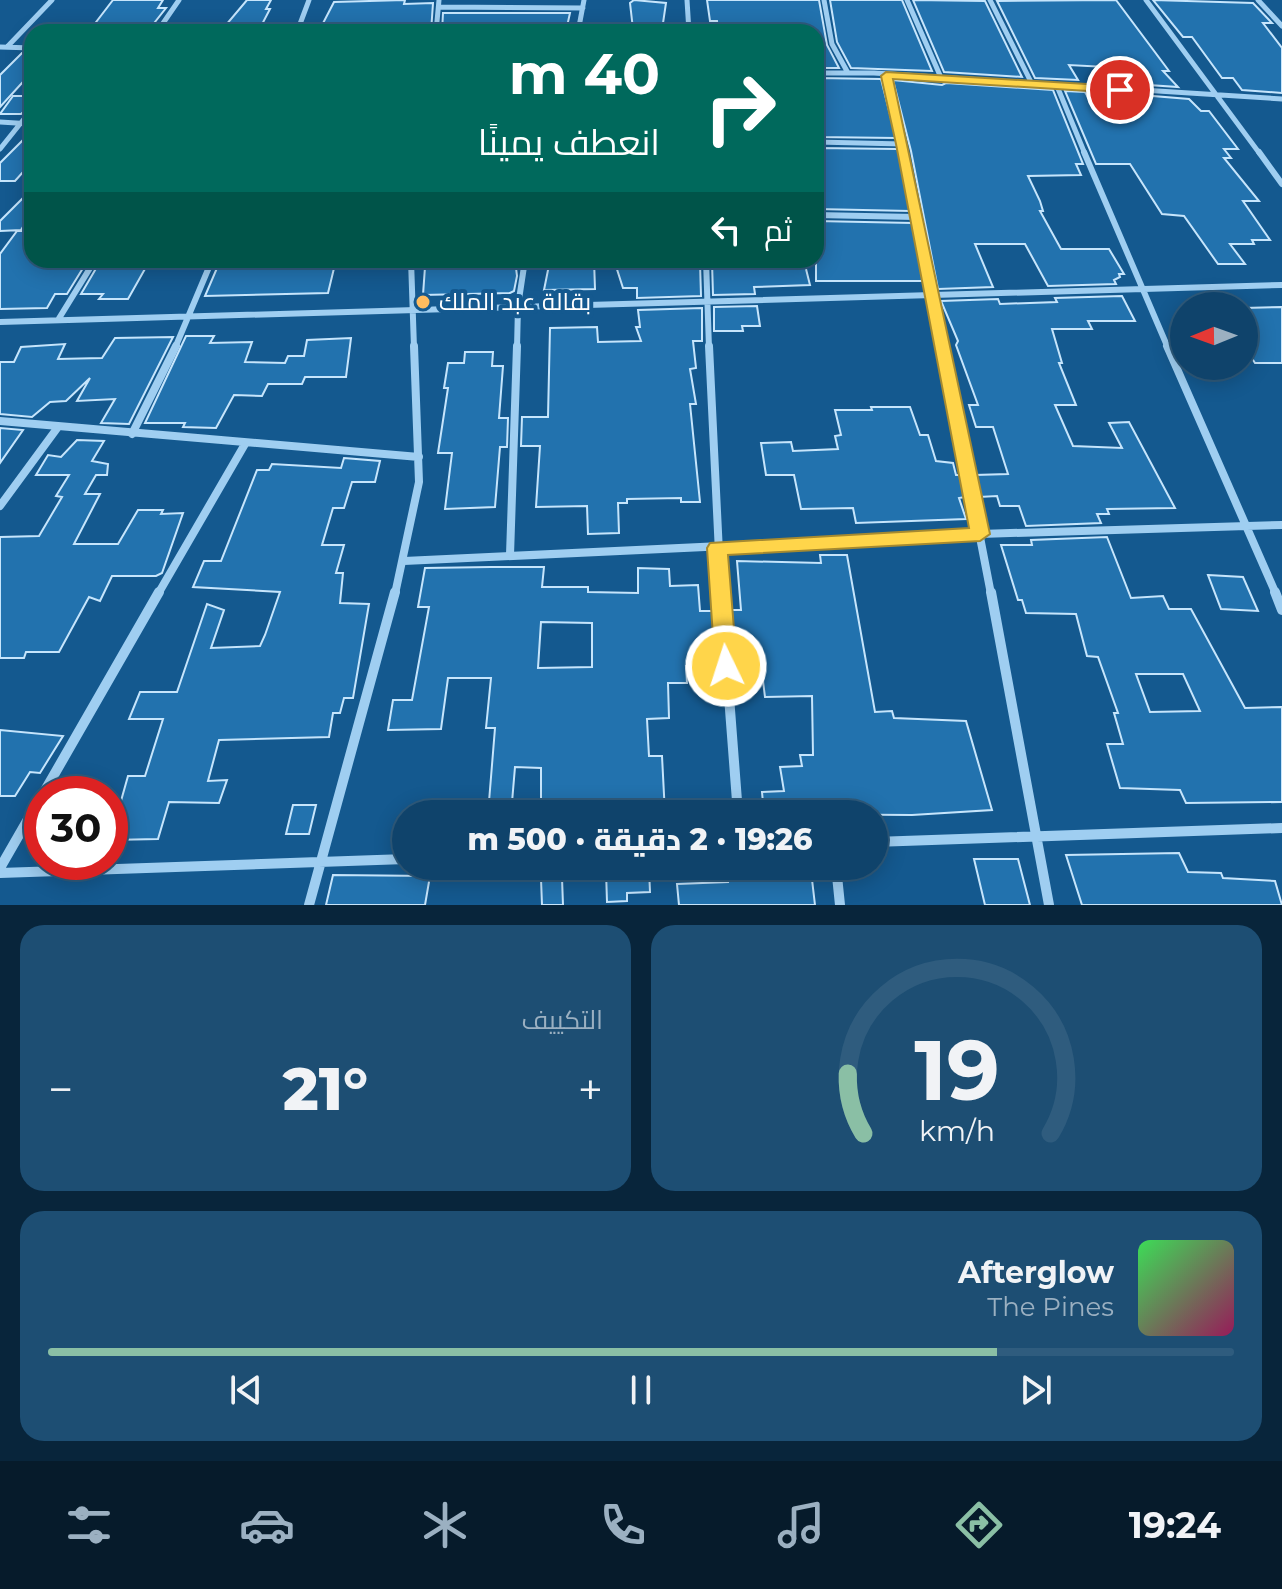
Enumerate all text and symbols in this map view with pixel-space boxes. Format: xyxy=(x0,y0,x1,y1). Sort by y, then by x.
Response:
text: 40 m xyxy=(509,40,660,108)
icon: right xyxy=(688,56,792,160)
pin xyxy=(1086,56,1154,124)
icon: arrive xyxy=(1098,68,1142,112)
text: انعطف يمينًا xyxy=(478,120,660,164)
icon: left xyxy=(704,208,748,252)
text: ثم xyxy=(764,212,792,249)
place label: بقالة عبد الملك xyxy=(439,287,591,316)
north arrow xyxy=(1170,292,1258,380)
map controls xyxy=(1170,292,1258,380)
marker: بقالة عبد الملك xyxy=(414,293,432,311)
position arrow xyxy=(684,624,768,708)
speed limit sign: 30 xyxy=(24,776,128,880)
text: 19:26 · 2 دقيقة · 500 m xyxy=(467,821,813,858)
text: التكييف xyxy=(521,1004,603,1036)
text: 19 xyxy=(914,1019,999,1121)
text: 21° xyxy=(283,1052,368,1125)
text: − xyxy=(48,1062,73,1116)
text: + xyxy=(578,1062,603,1116)
text: km/h xyxy=(918,1113,995,1148)
text: Afterglow xyxy=(958,1254,1114,1291)
text: The Pines xyxy=(987,1291,1114,1323)
icon: previous xyxy=(224,1368,268,1412)
icon: pause xyxy=(619,1368,663,1412)
icon: next xyxy=(1014,1368,1058,1412)
icon: filters xyxy=(61,1497,117,1553)
icon: car xyxy=(239,1497,295,1553)
icon: climate xyxy=(417,1497,473,1553)
icon: phone xyxy=(595,1497,651,1553)
icon: music xyxy=(773,1497,829,1553)
icon: directions xyxy=(951,1497,1007,1553)
text: 19:24 xyxy=(1129,1503,1221,1547)

